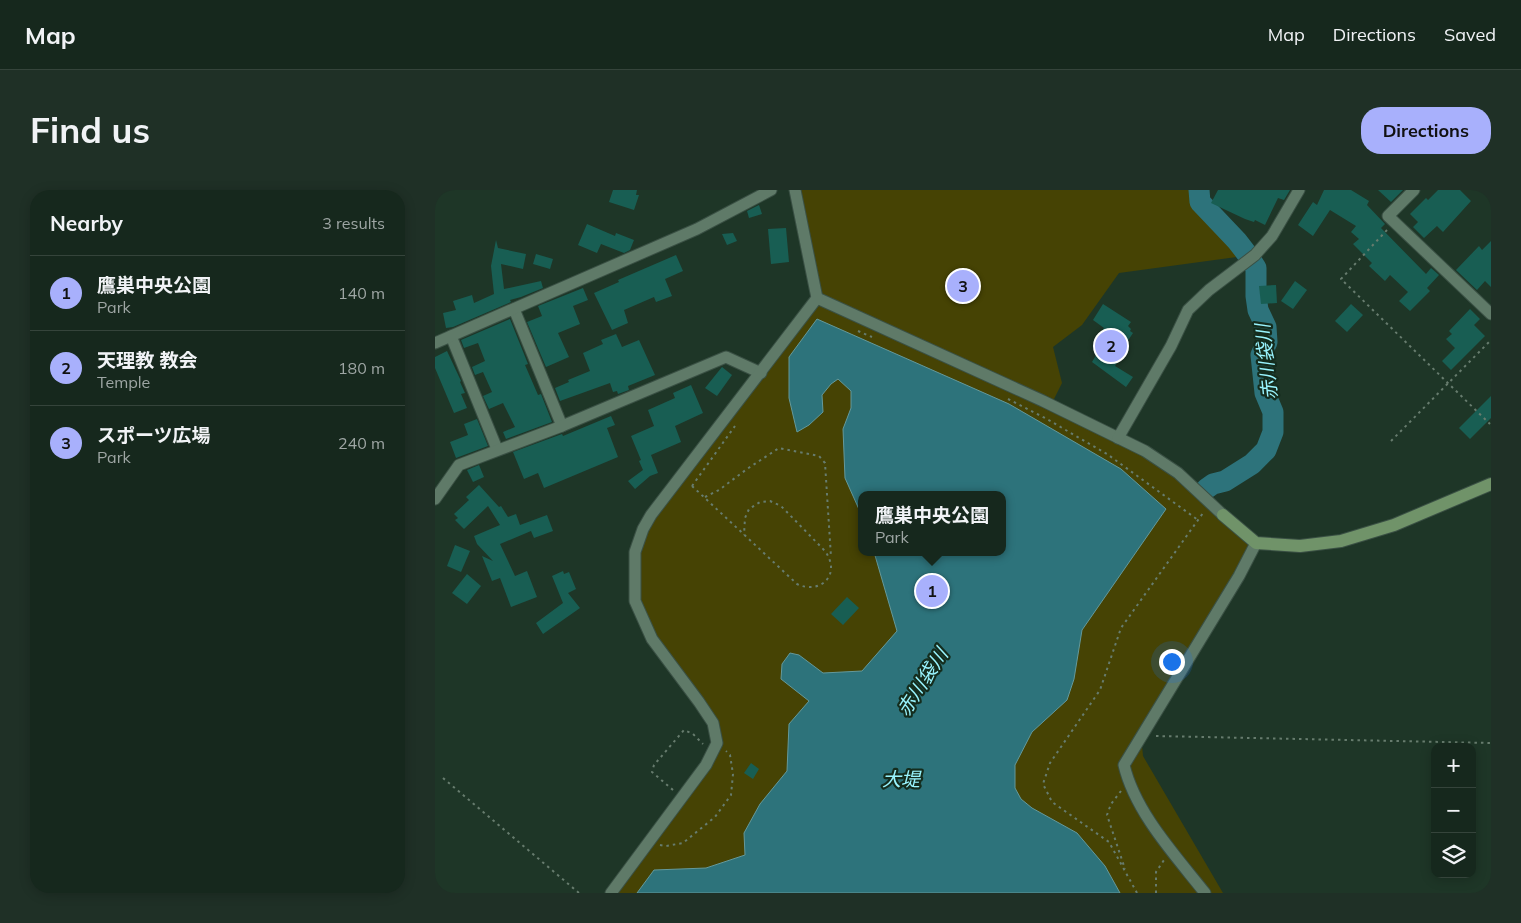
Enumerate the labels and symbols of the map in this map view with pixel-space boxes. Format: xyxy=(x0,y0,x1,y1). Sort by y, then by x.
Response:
pin: 3 xyxy=(947,267,979,305)
water label: 赤川袋川 xyxy=(1250,321,1282,401)
pin: 2 xyxy=(1095,327,1127,365)
pin: 1 xyxy=(916,572,948,610)
water label: 赤川袋川 xyxy=(891,642,954,720)
your location xyxy=(1159,649,1185,675)
water label: 大堤 xyxy=(882,767,922,791)

